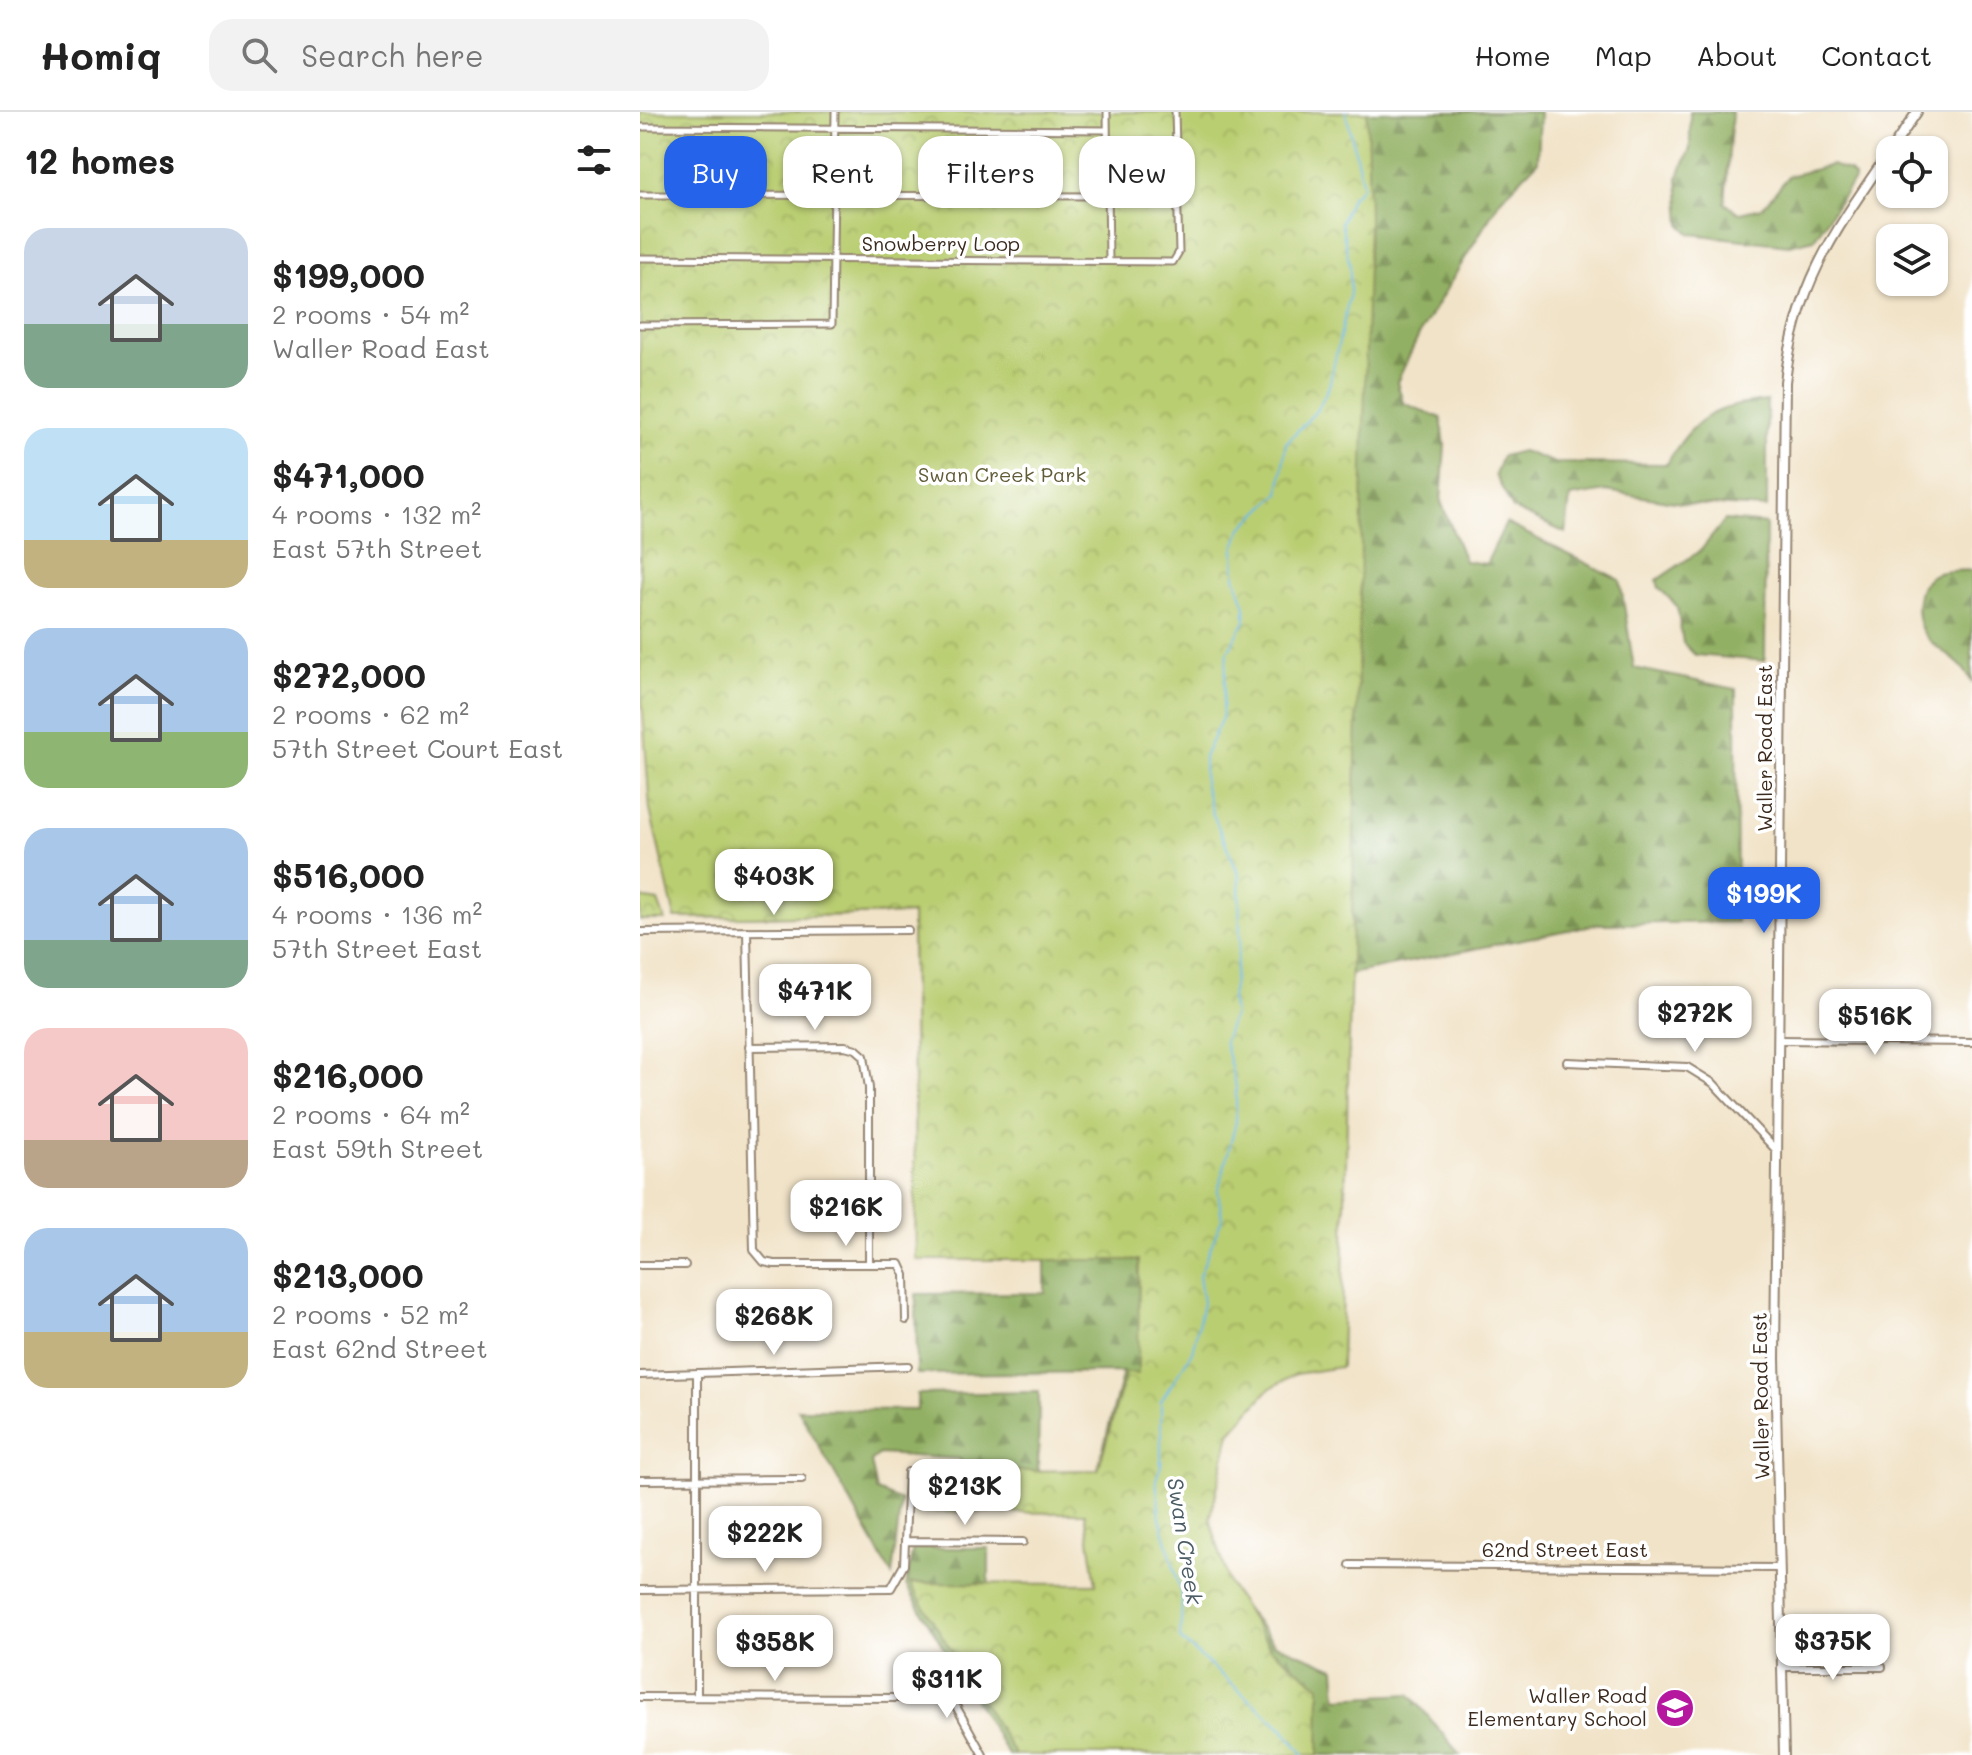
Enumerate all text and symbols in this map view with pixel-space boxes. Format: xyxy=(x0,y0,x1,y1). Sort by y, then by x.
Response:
search box xyxy=(209,19,769,91)
text: Homiq xyxy=(40,30,161,80)
icon: search xyxy=(237,33,281,77)
text: Search here xyxy=(301,35,484,75)
text: Home xyxy=(1475,37,1551,73)
text: Map xyxy=(1595,37,1652,73)
text: About xyxy=(1696,37,1777,73)
text: Contact xyxy=(1821,37,1932,73)
chip: Buy xyxy=(664,136,767,208)
chip: Rent xyxy=(783,136,902,208)
chip: Filters xyxy=(918,136,1063,208)
chip: New xyxy=(1079,136,1195,208)
map controls xyxy=(1876,136,1948,296)
button: locate xyxy=(1876,136,1948,208)
text: 12 homes xyxy=(24,138,175,183)
icon: filters xyxy=(572,138,616,182)
button: layers xyxy=(1876,224,1948,296)
street label: Snowberry Loop xyxy=(862,230,1020,256)
text: $199,000 xyxy=(272,252,425,297)
icon: home xyxy=(88,260,184,356)
text: 2 rooms · 54 m² xyxy=(272,297,469,331)
text: Waller Road East xyxy=(272,331,490,365)
text: $471,000 xyxy=(272,452,425,497)
icon: home xyxy=(88,460,184,556)
park label: Swan Creek Park xyxy=(918,461,1086,487)
text: 4 rooms · 132 m² xyxy=(272,497,481,531)
text: East 57th Street xyxy=(272,531,482,565)
text: $272,000 xyxy=(272,652,426,697)
icon: home xyxy=(88,660,184,756)
street label: Waller Road East xyxy=(1751,664,1777,832)
text: 2 rooms · 62 m² xyxy=(272,697,469,731)
text: 57th Street Court East xyxy=(272,731,563,765)
pin: $403K xyxy=(718,849,830,917)
text: $516,000 xyxy=(272,852,425,897)
text: $403K xyxy=(733,858,815,892)
icon: home xyxy=(88,860,184,956)
pin: $199K xyxy=(1708,867,1820,935)
text: $199K xyxy=(1726,876,1802,910)
text: 4 rooms · 136 m² xyxy=(272,897,482,931)
text: 57th Street East xyxy=(272,931,482,965)
pin: $471K xyxy=(759,964,871,1032)
text: $471K xyxy=(777,973,853,1007)
pin: $272K xyxy=(1639,986,1751,1054)
pin: $516K xyxy=(1819,989,1931,1057)
text: $272K xyxy=(1657,995,1733,1029)
text: $516K xyxy=(1837,998,1913,1032)
text: $216,000 xyxy=(272,1052,424,1097)
icon: home xyxy=(88,1060,184,1156)
text: 2 rooms · 64 m² xyxy=(272,1097,470,1131)
text: East 59th Street xyxy=(272,1131,483,1165)
pin: $216K xyxy=(790,1180,902,1248)
text: $216K xyxy=(809,1189,883,1223)
text: $213,000 xyxy=(272,1252,424,1297)
icon: home xyxy=(88,1260,184,1356)
pin: $268K xyxy=(718,1289,830,1357)
text: 2 rooms · 52 m² xyxy=(272,1297,469,1331)
text: $268K xyxy=(734,1298,814,1332)
street label: Waller Road East xyxy=(1746,1312,1774,1480)
text: East 62nd Street xyxy=(272,1331,488,1365)
pin: $213K xyxy=(909,1459,1021,1527)
text: $213K xyxy=(928,1468,1002,1502)
water label: Swan Creek xyxy=(1161,1475,1210,1608)
pin: $222K xyxy=(709,1506,821,1574)
text: $222K xyxy=(727,1515,803,1549)
street label: 62nd Street East xyxy=(1482,1536,1648,1562)
pin: $375K xyxy=(1777,1614,1889,1682)
pin: $358K xyxy=(719,1615,831,1683)
text: $375K xyxy=(1794,1623,1872,1657)
text: $358K xyxy=(735,1624,815,1658)
pin: $311K xyxy=(891,1652,1003,1720)
text: $311K xyxy=(911,1661,983,1695)
place label: Waller Road Elementary School xyxy=(1468,1682,1647,1731)
school or university icon: Waller Road Elementary School xyxy=(1654,1687,1696,1729)

